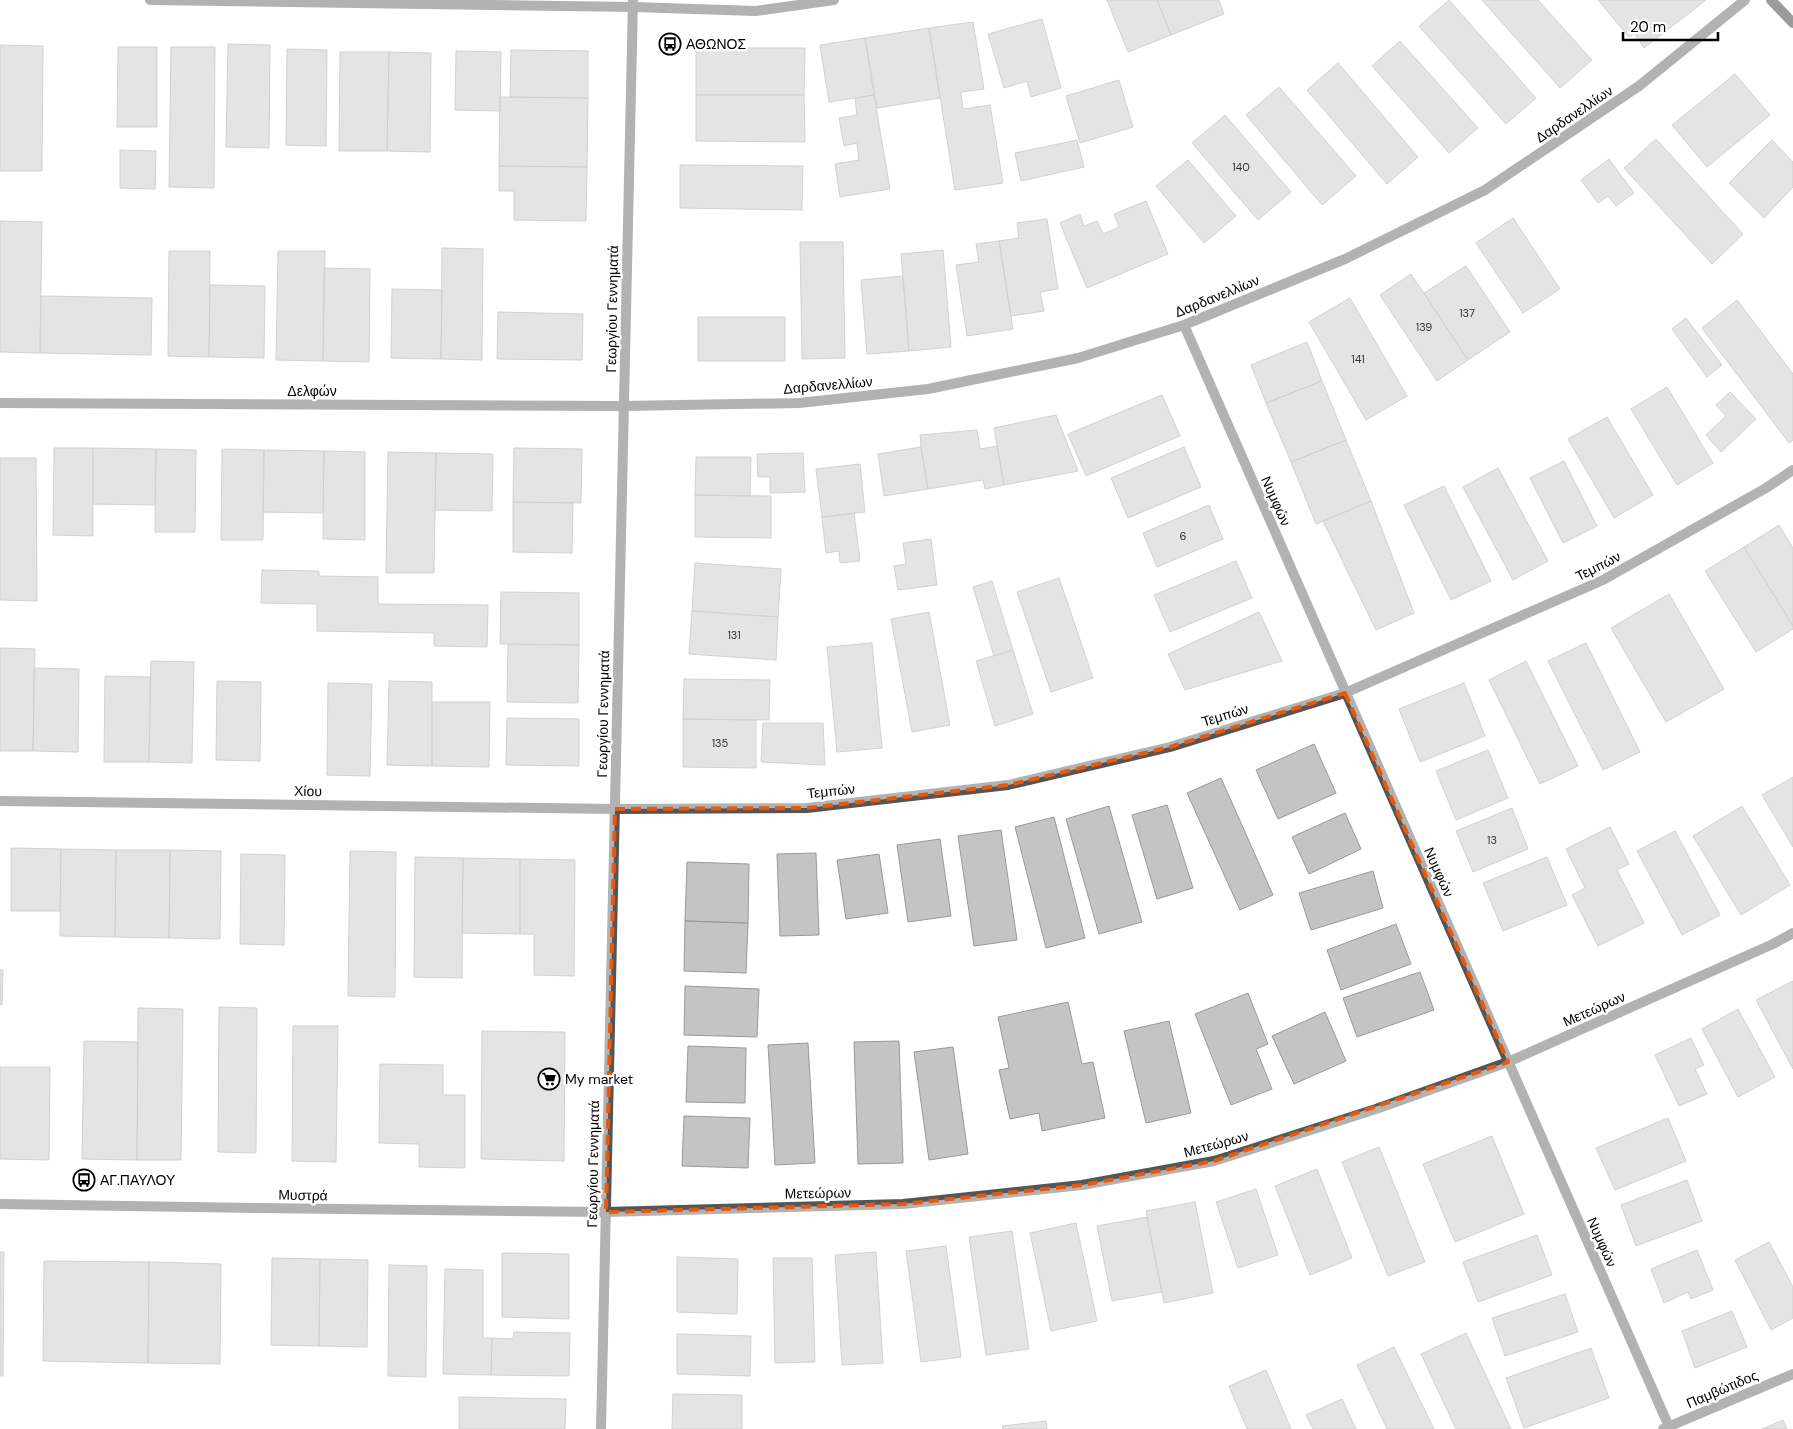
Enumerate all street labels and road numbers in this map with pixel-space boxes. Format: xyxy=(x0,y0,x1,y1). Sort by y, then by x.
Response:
street label: Δαρδανελλίων xyxy=(1532,81,1616,147)
street label: Γεωργίου Γεννηματά xyxy=(602,245,622,373)
street label: Δαρδανελλίων xyxy=(1172,271,1262,321)
street label: Δαρδανελλίων xyxy=(783,372,873,398)
street label: Δελφών xyxy=(287,382,337,400)
street label: Νυμφών xyxy=(1257,473,1295,529)
street label: Τεμπών xyxy=(1572,547,1624,585)
street label: Γεωργίου Γεννηματά xyxy=(593,650,613,778)
street label: Τεμπών xyxy=(1199,699,1251,731)
street label: Τεμπών xyxy=(806,780,856,802)
street label: Χίου xyxy=(294,782,322,800)
street label: Νυμφών xyxy=(1420,844,1458,900)
street label: Μετεώρων xyxy=(1560,987,1628,1031)
street label: Γεωργίου Γεννηματά xyxy=(583,1100,603,1228)
street label: Μετεώρων xyxy=(1182,1127,1250,1161)
street label: Μετεώρων xyxy=(785,1183,851,1203)
street label: Μυστρά xyxy=(278,1186,328,1204)
street label: Νυμφών xyxy=(1583,1214,1621,1270)
street label: Παμβώτιδος xyxy=(1683,1366,1761,1412)

